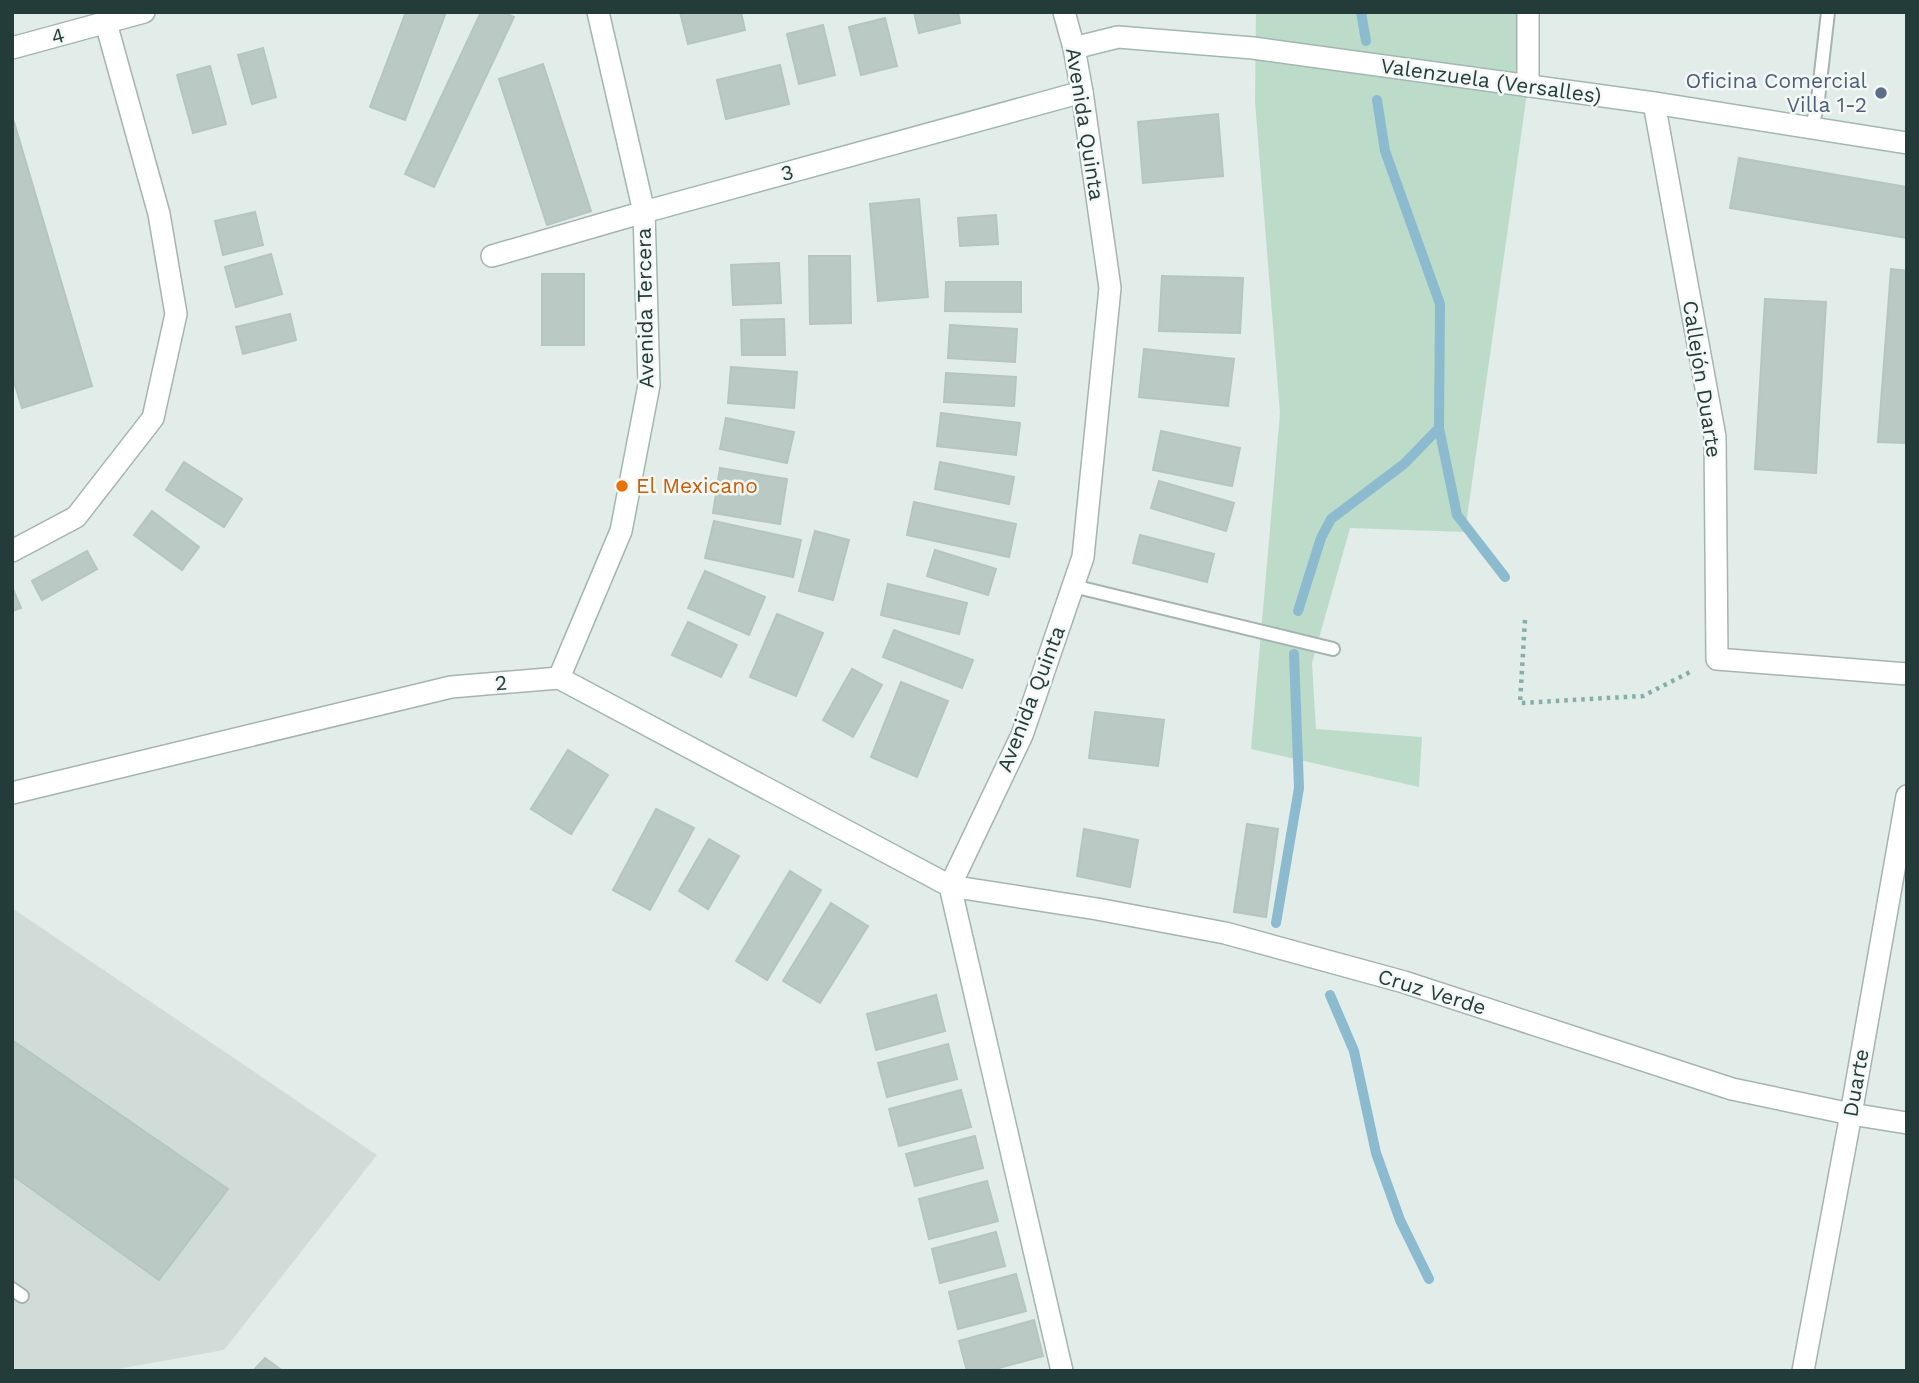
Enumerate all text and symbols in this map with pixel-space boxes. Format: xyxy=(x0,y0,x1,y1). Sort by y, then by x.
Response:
street label: 4 xyxy=(48,22,67,49)
street label: Avenida Quinta xyxy=(1061,46,1110,202)
street label: Valenzuela (Versalles) xyxy=(1379,53,1603,108)
place label: Oficina Comercial Villa 1-2 xyxy=(1686,68,1868,117)
marker: Oficina Comercial Villa 1-2 xyxy=(1873,85,1889,101)
street label: 3 xyxy=(778,159,796,186)
street label: Avenida Tercera xyxy=(631,227,658,389)
street label: Callejón Duarte xyxy=(1678,299,1727,459)
place label: El Mexicano xyxy=(636,473,758,498)
marker: El Mexicano xyxy=(614,478,630,494)
street label: Avenida Quinta xyxy=(991,622,1070,775)
street label: 2 xyxy=(494,670,508,695)
street label: Cruz Verde xyxy=(1375,963,1489,1020)
street label: Duarte xyxy=(1837,1047,1874,1119)

